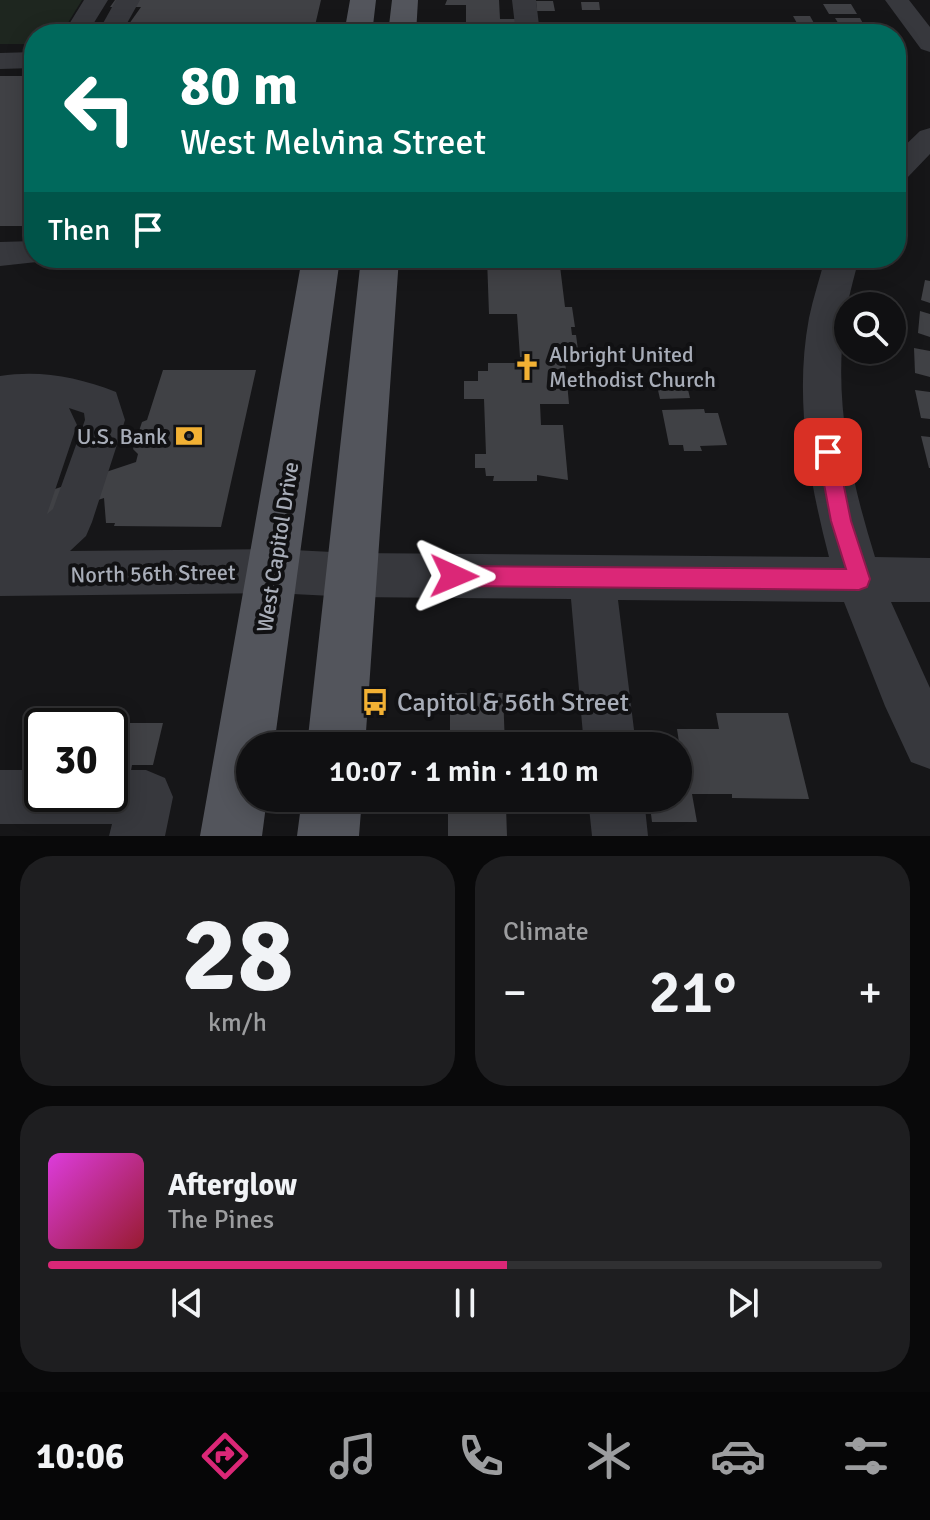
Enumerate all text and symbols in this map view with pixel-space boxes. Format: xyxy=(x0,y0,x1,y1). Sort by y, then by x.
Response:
text: 80 m xyxy=(180,51,298,120)
icon: left xyxy=(48,56,152,160)
text: West Melvina Street xyxy=(180,120,486,165)
icon: arrive xyxy=(126,208,170,252)
text: Then xyxy=(48,212,110,249)
map controls xyxy=(834,292,906,364)
button: search xyxy=(834,292,906,364)
place label: Albright United Methodist Church xyxy=(549,341,716,393)
church icon: Albright United Methodist Church xyxy=(512,352,542,382)
pin xyxy=(794,418,862,486)
bank icon: U.S. Bank xyxy=(174,421,204,451)
place label: U.S. Bank xyxy=(77,423,167,450)
icon: arrive xyxy=(806,430,850,474)
street label: West Capitol Drive xyxy=(251,460,304,634)
position arrow xyxy=(412,534,496,618)
street label: North 56th Street xyxy=(70,559,236,588)
bus stop icon: Capitol & 56th Street xyxy=(360,687,390,717)
place label: Capitol & 56th Street xyxy=(397,687,629,719)
speed limit sign: 30 xyxy=(24,708,128,812)
text: 10:07 · 1 min · 110 m xyxy=(329,753,599,790)
text: 28 xyxy=(181,891,294,1019)
text: Climate xyxy=(503,916,589,948)
text: 21° xyxy=(649,956,736,1030)
text: − xyxy=(503,966,527,1020)
text: + xyxy=(858,966,882,1020)
text: km/h xyxy=(208,1007,267,1039)
text: Afterglow xyxy=(168,1167,297,1204)
text: The Pines xyxy=(168,1204,274,1236)
icon: previous xyxy=(165,1281,209,1325)
icon: pause xyxy=(443,1281,487,1325)
icon: next xyxy=(721,1281,765,1325)
icon: directions xyxy=(197,1428,253,1484)
icon: music xyxy=(325,1428,381,1484)
icon: phone xyxy=(453,1428,509,1484)
icon: climate xyxy=(581,1428,637,1484)
icon: car xyxy=(710,1428,766,1484)
icon: filters xyxy=(838,1428,894,1484)
text: 10:06 xyxy=(36,1434,124,1479)

